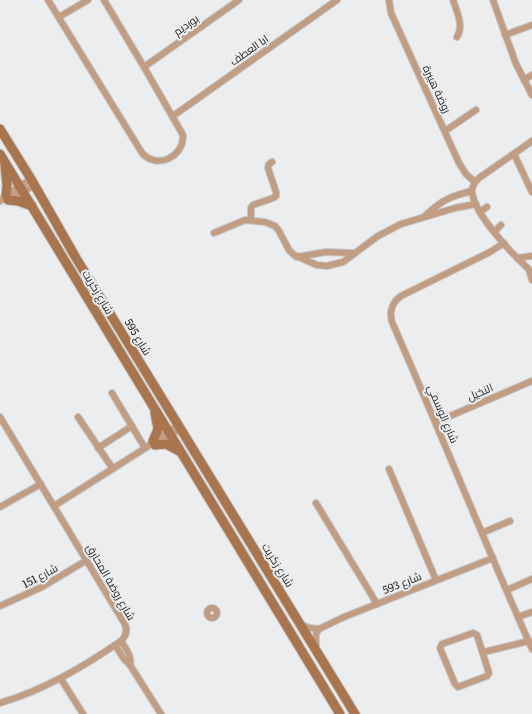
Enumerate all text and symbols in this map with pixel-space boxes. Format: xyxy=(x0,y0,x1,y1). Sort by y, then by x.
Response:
street label: بورديم xyxy=(169,10,202,39)
street label: ابا العطف xyxy=(226,30,271,68)
street label: روضة هبيرة xyxy=(420,62,456,115)
street label: شارع زكريت xyxy=(78,266,118,317)
street label: شارع 595 xyxy=(121,315,156,358)
street label: النخيل xyxy=(464,378,495,404)
street label: شارع الوسمي xyxy=(423,382,463,446)
street label: شارع زكريت xyxy=(258,539,299,590)
street label: شارع روضة المحارق xyxy=(83,540,140,623)
street label: شارع 151 xyxy=(19,559,61,592)
street label: شارع 593 xyxy=(380,567,424,598)

